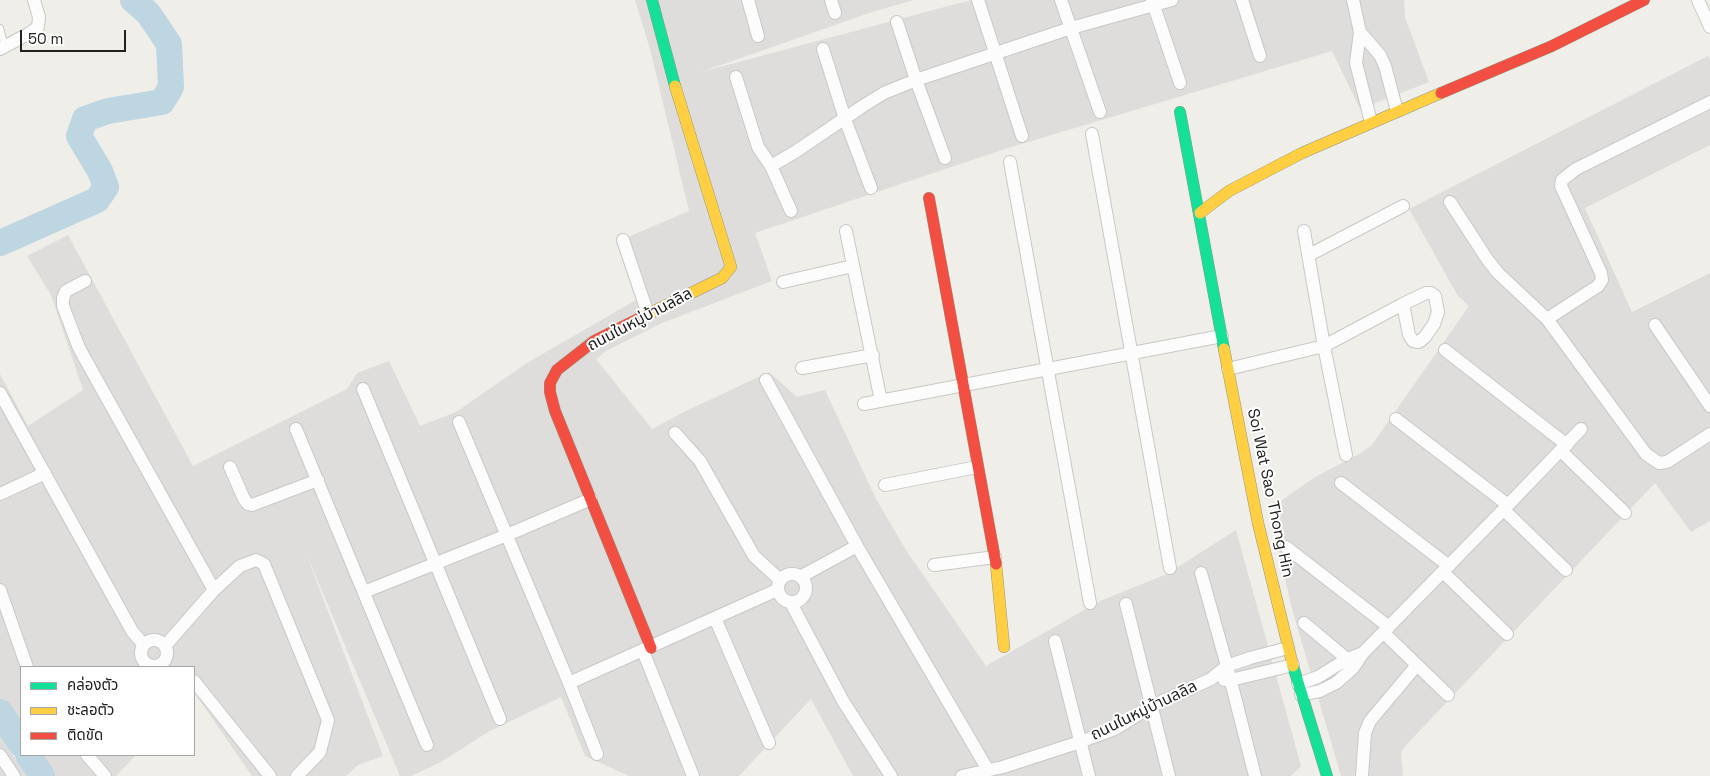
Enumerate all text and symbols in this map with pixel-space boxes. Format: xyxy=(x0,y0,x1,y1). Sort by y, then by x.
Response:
scale bar xyxy=(22,20,129,52)
text: 50 m xyxy=(28,29,63,48)
street label: ถนนในหมู่บ้านลลิล xyxy=(584,284,696,356)
street label: Soi Wat Sao Thong Hin xyxy=(1243,407,1297,579)
legend xyxy=(20,666,195,756)
text: คล่องตัว xyxy=(67,675,118,694)
street label: ถนนในหมู่บ้านลลิล xyxy=(1088,677,1200,745)
text: ชะลอตัว xyxy=(67,700,114,719)
text: ติดขัด xyxy=(67,725,103,744)

